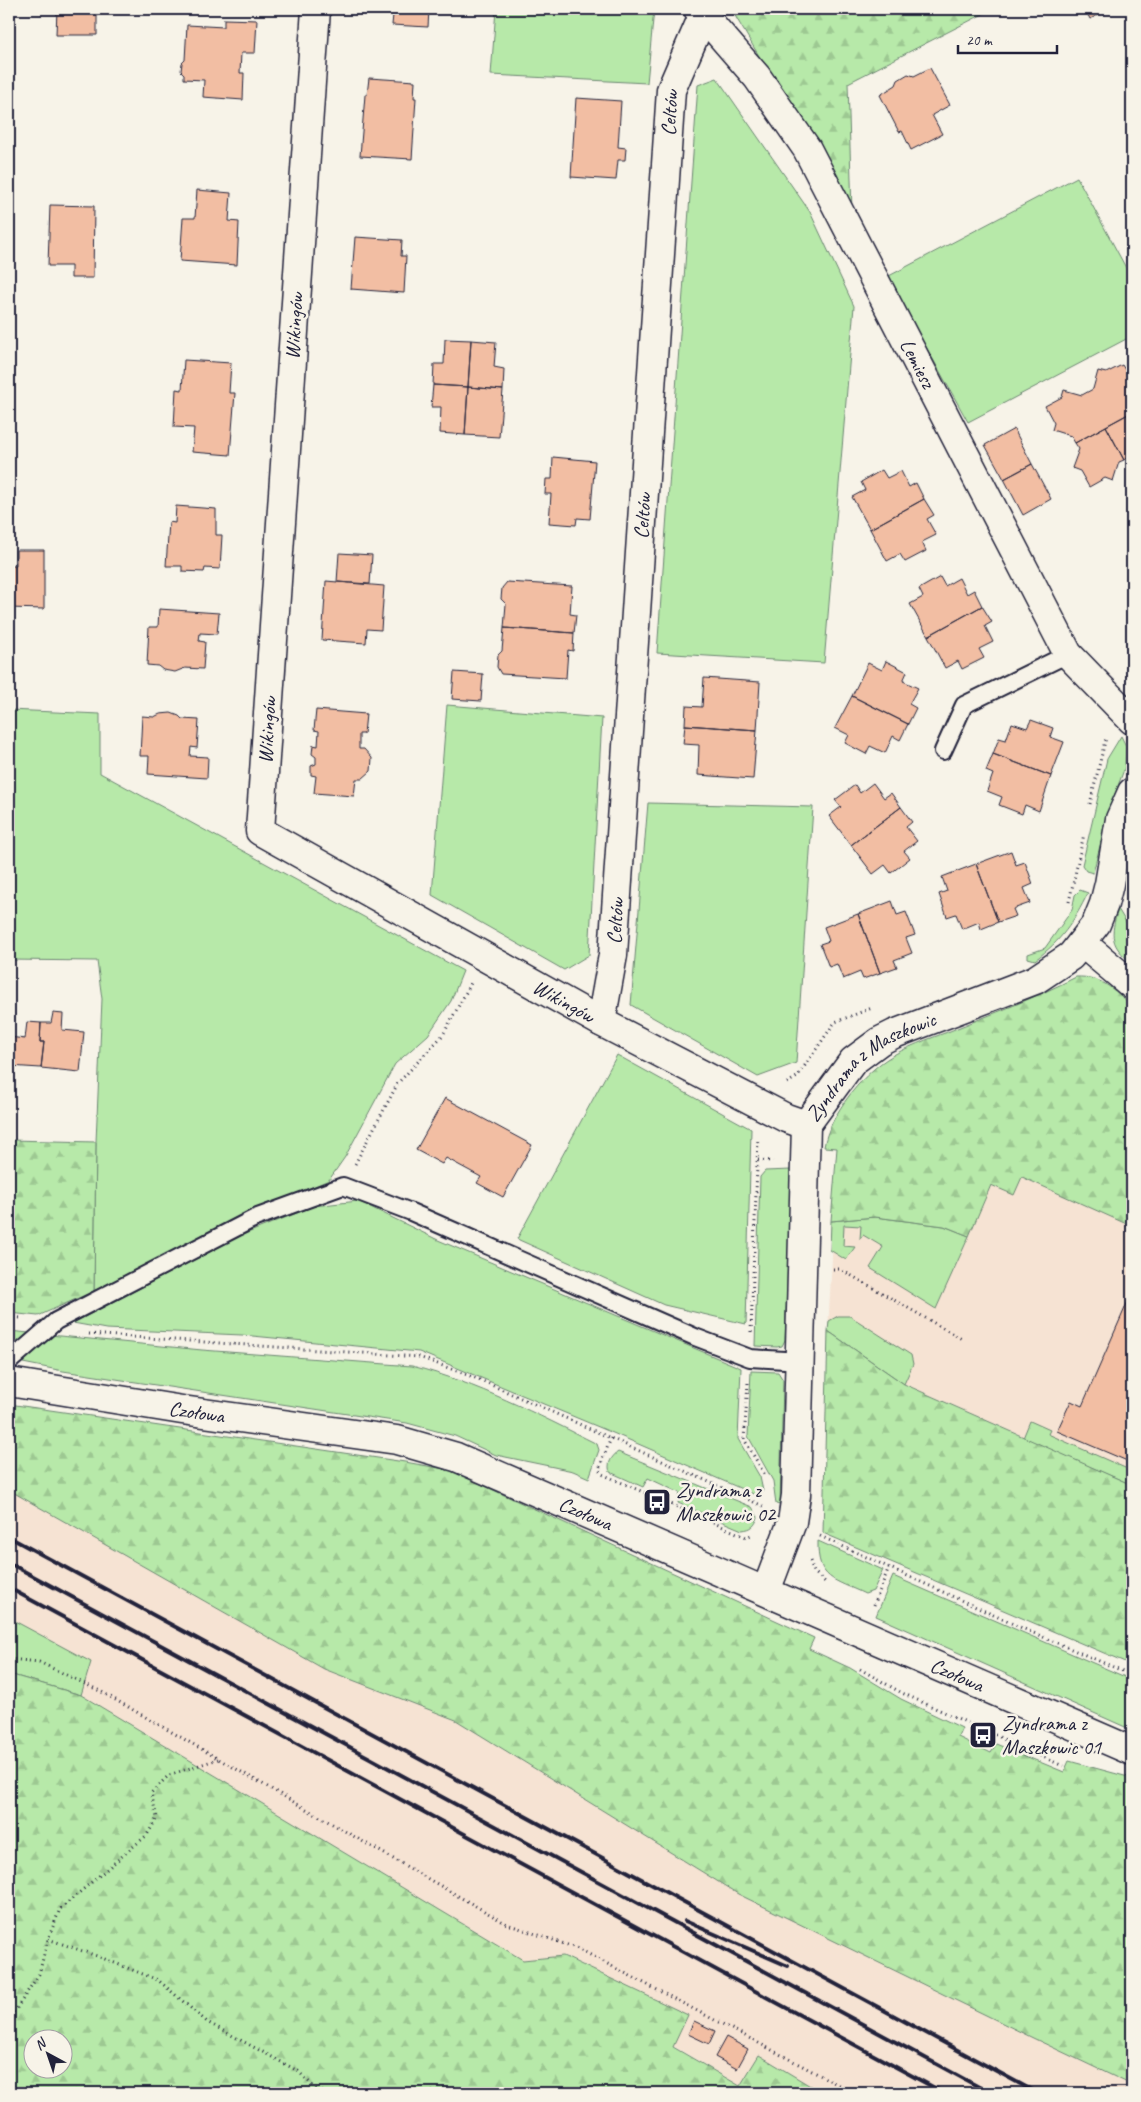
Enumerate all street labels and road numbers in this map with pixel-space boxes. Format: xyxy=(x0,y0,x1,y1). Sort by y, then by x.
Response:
street label: Celtów xyxy=(655,87,684,137)
street label: Wikingów xyxy=(279,290,309,360)
street label: Lemiesz xyxy=(894,334,942,394)
street label: Celtów xyxy=(628,490,657,540)
street label: Wikingów xyxy=(252,694,282,764)
street label: Celtów xyxy=(601,895,630,945)
street label: Wikingów xyxy=(528,974,601,1030)
street label: Zyndrama z Maszkowic xyxy=(800,1006,941,1127)
street label: Czołowa xyxy=(167,1395,228,1429)
street label: Czołowa xyxy=(555,1490,618,1537)
street label: Czołowa xyxy=(926,1652,989,1699)

